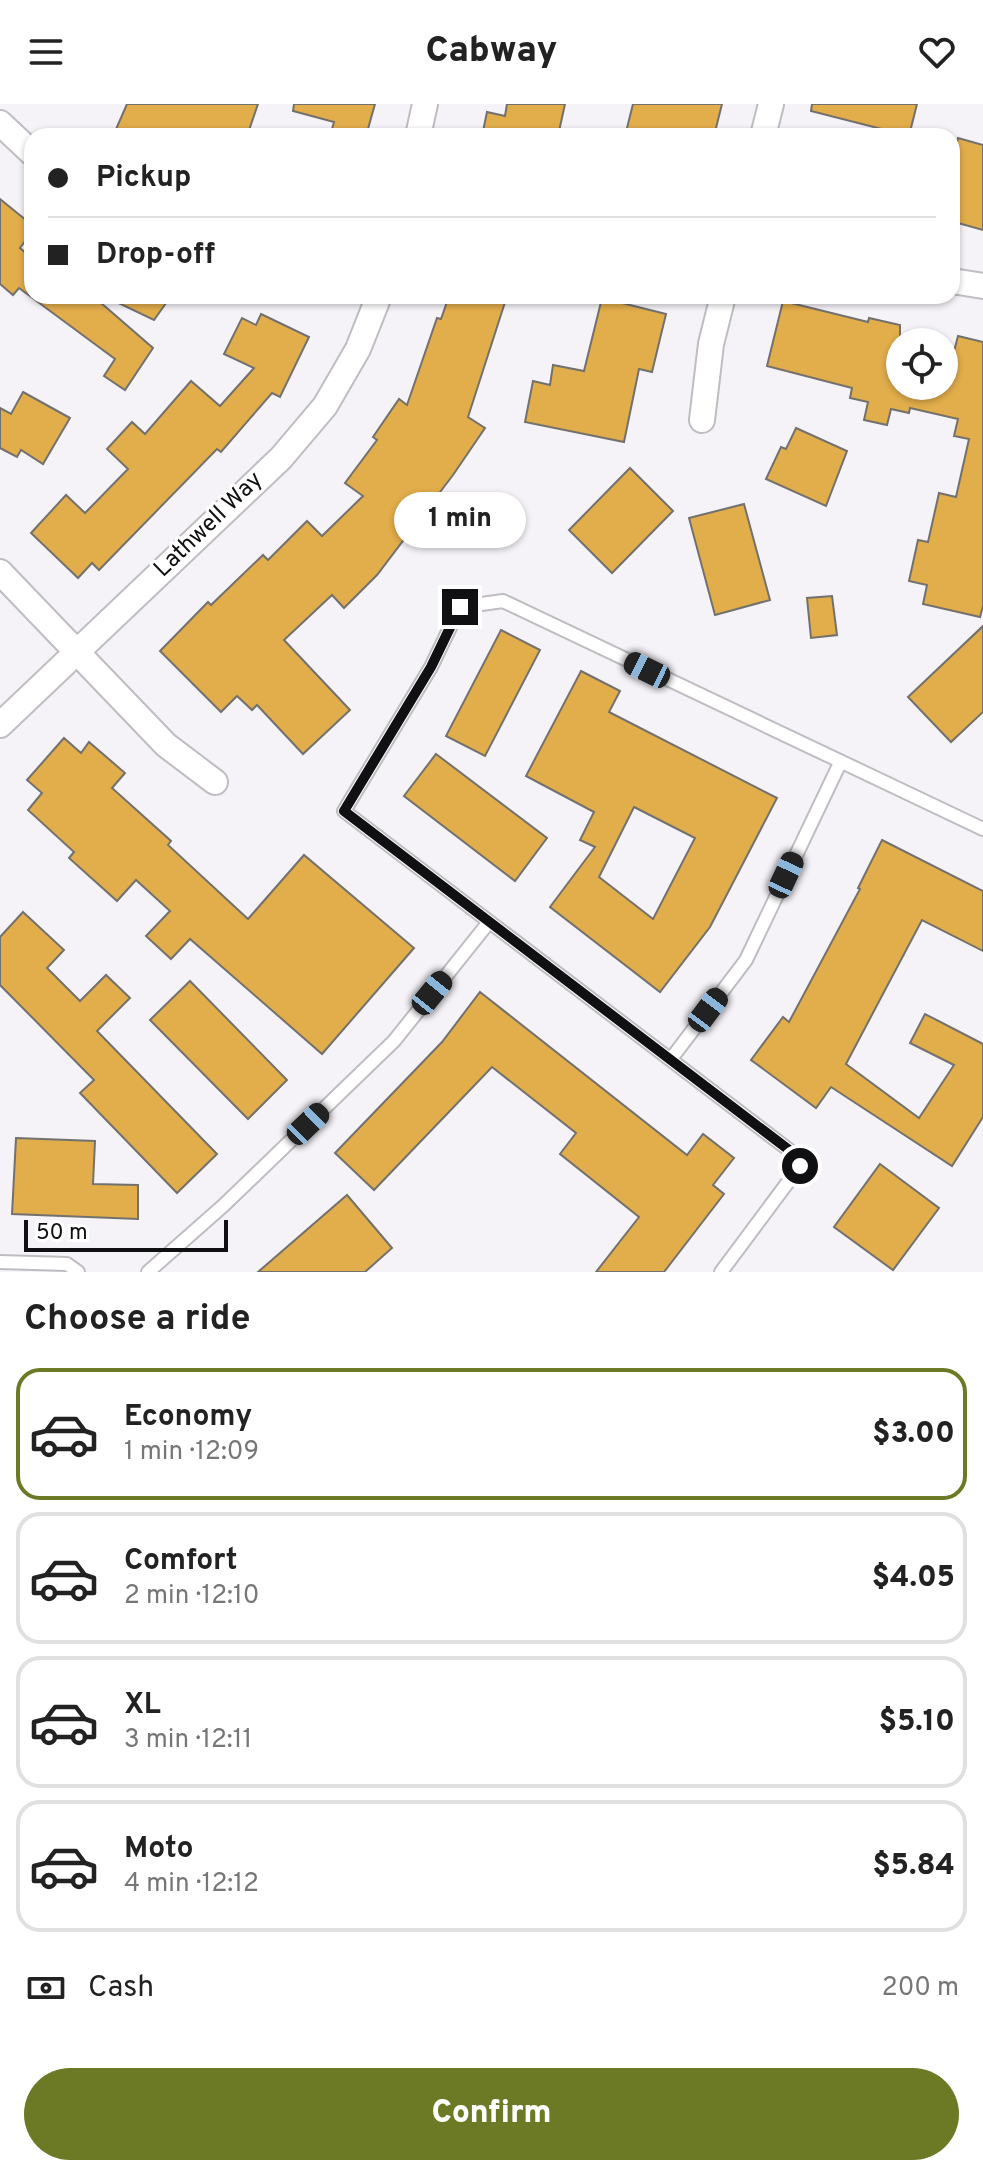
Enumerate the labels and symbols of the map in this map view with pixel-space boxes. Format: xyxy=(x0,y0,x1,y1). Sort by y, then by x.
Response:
street label: Lathwell Way xyxy=(148,466,270,584)
callout: 1 min xyxy=(394,491,526,547)
route end xyxy=(442,589,478,625)
car xyxy=(620,649,674,691)
car xyxy=(765,848,807,902)
car xyxy=(408,967,456,1019)
car xyxy=(684,984,732,1036)
car xyxy=(282,1099,334,1149)
route start xyxy=(782,1148,818,1184)
scale bar xyxy=(24,1216,228,1252)

